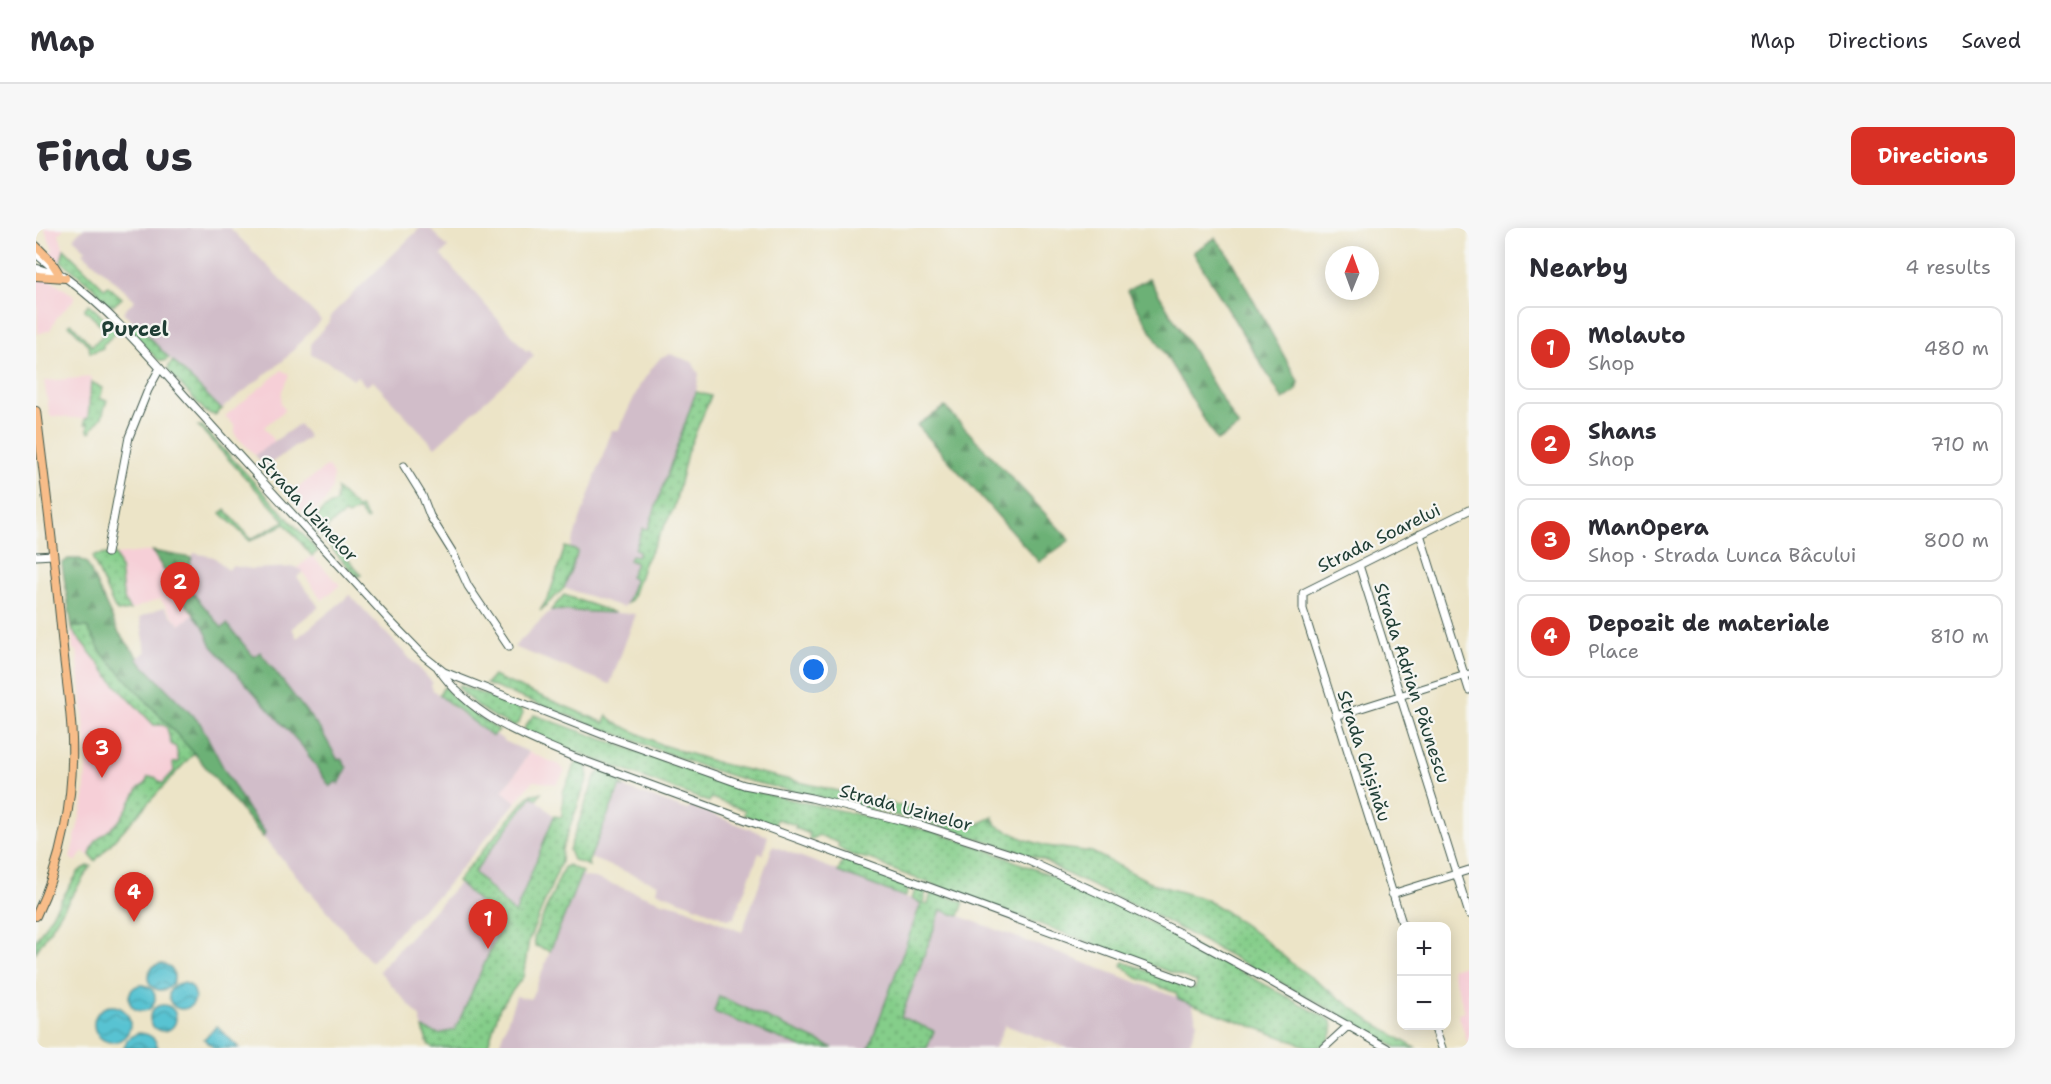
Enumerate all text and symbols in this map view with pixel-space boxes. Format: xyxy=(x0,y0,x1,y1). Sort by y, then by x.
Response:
text: Map xyxy=(30,22,95,60)
text: Map xyxy=(1750,27,1795,55)
text: Directions xyxy=(1828,27,1928,55)
text: Saved xyxy=(1961,27,2021,55)
button: Directions xyxy=(1851,127,2015,185)
text: Find us xyxy=(36,128,193,184)
north arrow xyxy=(1325,246,1379,300)
text: Nearby xyxy=(1529,250,1628,285)
text: 4 results xyxy=(1905,254,1991,280)
district label: Purcel xyxy=(101,315,169,343)
text: Molauto xyxy=(1588,321,1686,350)
text: 1 xyxy=(1546,335,1555,361)
text: 480 m xyxy=(1924,335,1989,361)
text: Shop xyxy=(1588,350,1635,376)
text: Shans xyxy=(1588,417,1657,446)
text: 2 xyxy=(1544,431,1558,457)
text: 710 m xyxy=(1930,431,1989,457)
text: Shop xyxy=(1588,446,1635,472)
street label: Strada Uzinelor xyxy=(253,451,363,567)
street label: Strada Soarelui xyxy=(1313,498,1445,578)
text: ManOpera xyxy=(1588,513,1709,542)
text: 3 xyxy=(1544,527,1558,553)
text: 800 m xyxy=(1924,527,1989,553)
text: Shop · Strada Lunca Bâcului xyxy=(1588,542,1856,568)
pin: 2 xyxy=(160,562,200,612)
street label: Strada Adrian Păunescu xyxy=(1368,580,1456,786)
text: Depozit de materiale xyxy=(1588,609,1830,638)
text: 4 xyxy=(1544,623,1558,649)
text: 810 m xyxy=(1930,623,1989,649)
text: Place xyxy=(1588,638,1639,664)
your location xyxy=(799,655,828,684)
street label: Strada Chișinău xyxy=(1331,687,1397,825)
pin: 3 xyxy=(82,728,122,778)
street label: Strada Uzinelor xyxy=(837,779,975,837)
pin: 4 xyxy=(114,872,154,922)
pin: 1 xyxy=(468,900,508,949)
map controls xyxy=(1397,922,1451,1030)
button: + xyxy=(1397,922,1451,976)
button: − xyxy=(1397,976,1451,1030)

